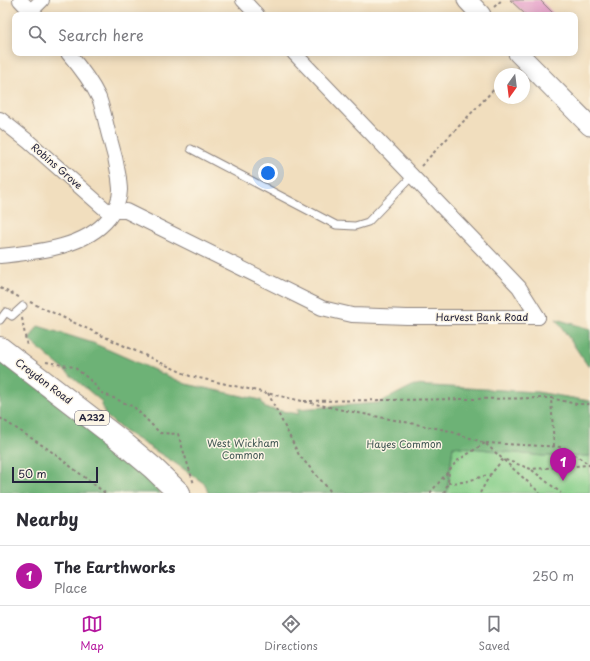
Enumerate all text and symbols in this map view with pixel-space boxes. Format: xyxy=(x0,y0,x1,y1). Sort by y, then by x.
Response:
search box xyxy=(12,12,578,56)
icon: search xyxy=(26,23,48,45)
text: Search here xyxy=(58,23,144,46)
north arrow xyxy=(494,68,530,104)
street label: Robins Grove xyxy=(29,139,86,192)
your location xyxy=(258,163,278,183)
street label: Harvest Bank Road xyxy=(436,309,529,324)
street label: Croydon Road xyxy=(13,354,76,407)
road number: A232 xyxy=(75,411,109,425)
park label: West Wickham Common xyxy=(207,435,279,462)
park label: Hayes Common xyxy=(367,436,441,451)
pin: 1 xyxy=(550,448,576,481)
scale bar xyxy=(12,465,98,484)
text: 50 m xyxy=(18,465,47,482)
text: Nearby xyxy=(16,506,78,532)
text: The Earthworks xyxy=(54,555,175,578)
text: 1 xyxy=(26,566,32,585)
text: 250 m xyxy=(532,566,574,585)
text: Place xyxy=(54,578,87,597)
tab: Map xyxy=(80,613,104,654)
tab: Directions xyxy=(264,613,318,654)
tab: Saved xyxy=(478,613,510,654)

